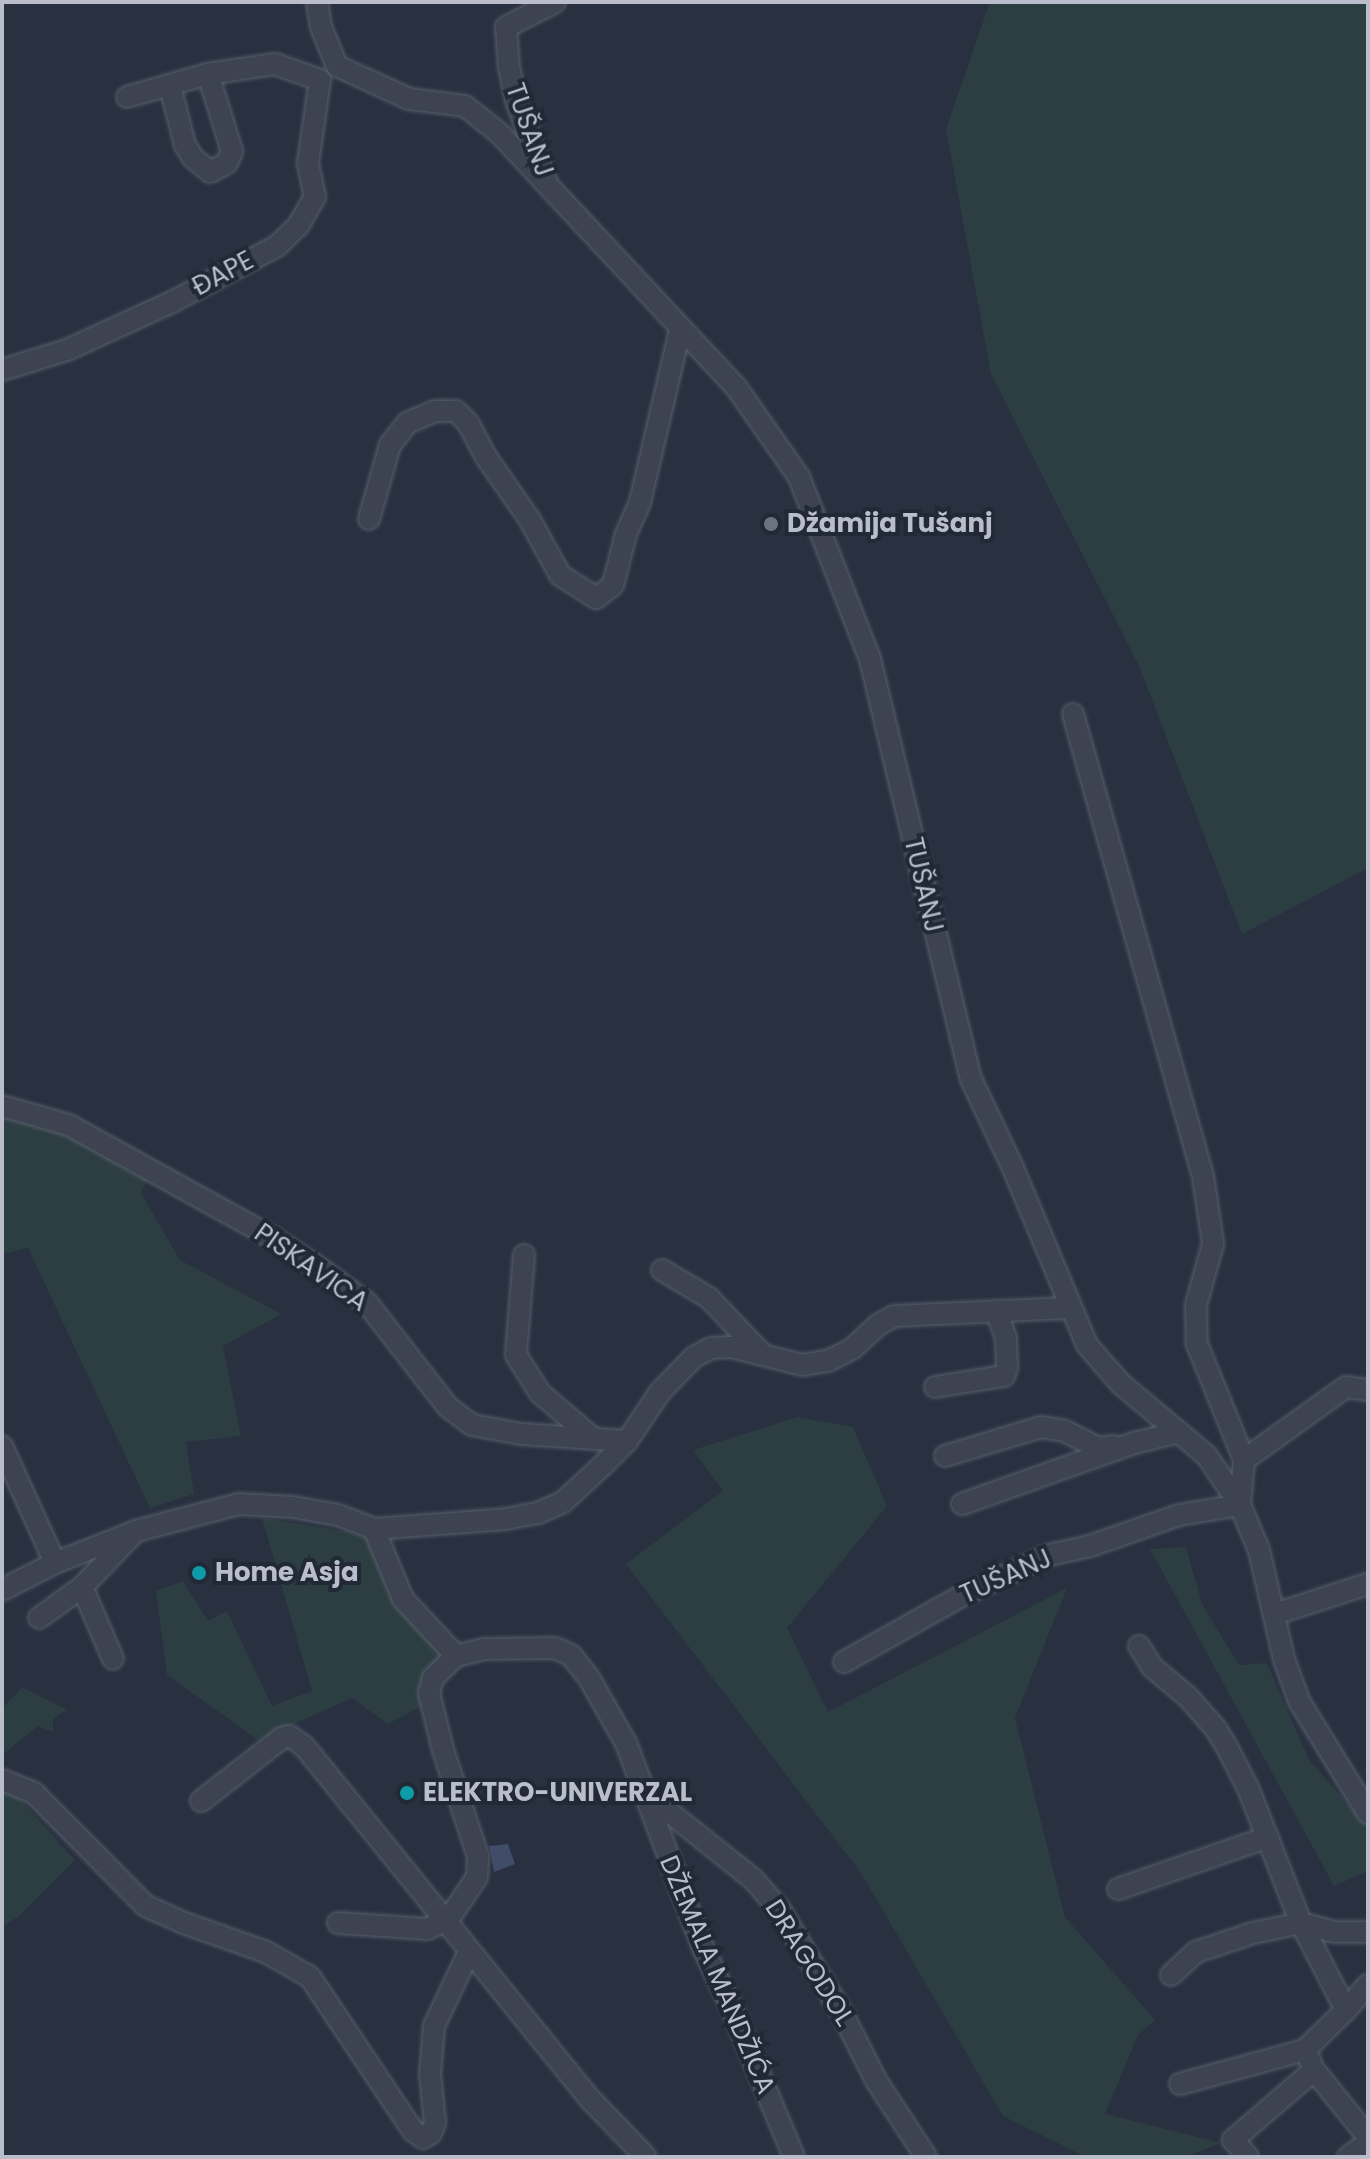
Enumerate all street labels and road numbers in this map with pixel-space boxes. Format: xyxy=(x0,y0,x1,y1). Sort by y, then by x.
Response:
street label: TUŠANJ xyxy=(499,79,559,181)
street label: ĐAPE xyxy=(187,245,259,303)
street label: TUŠANJ xyxy=(897,834,949,936)
street label: PISKAVICA xyxy=(248,1218,374,1318)
street label: TUŠANJ xyxy=(956,1543,1056,1611)
street label: DŽEMALA MANDŽIĆA xyxy=(653,1851,781,2099)
street label: DRAGODOL xyxy=(758,1894,860,2032)

